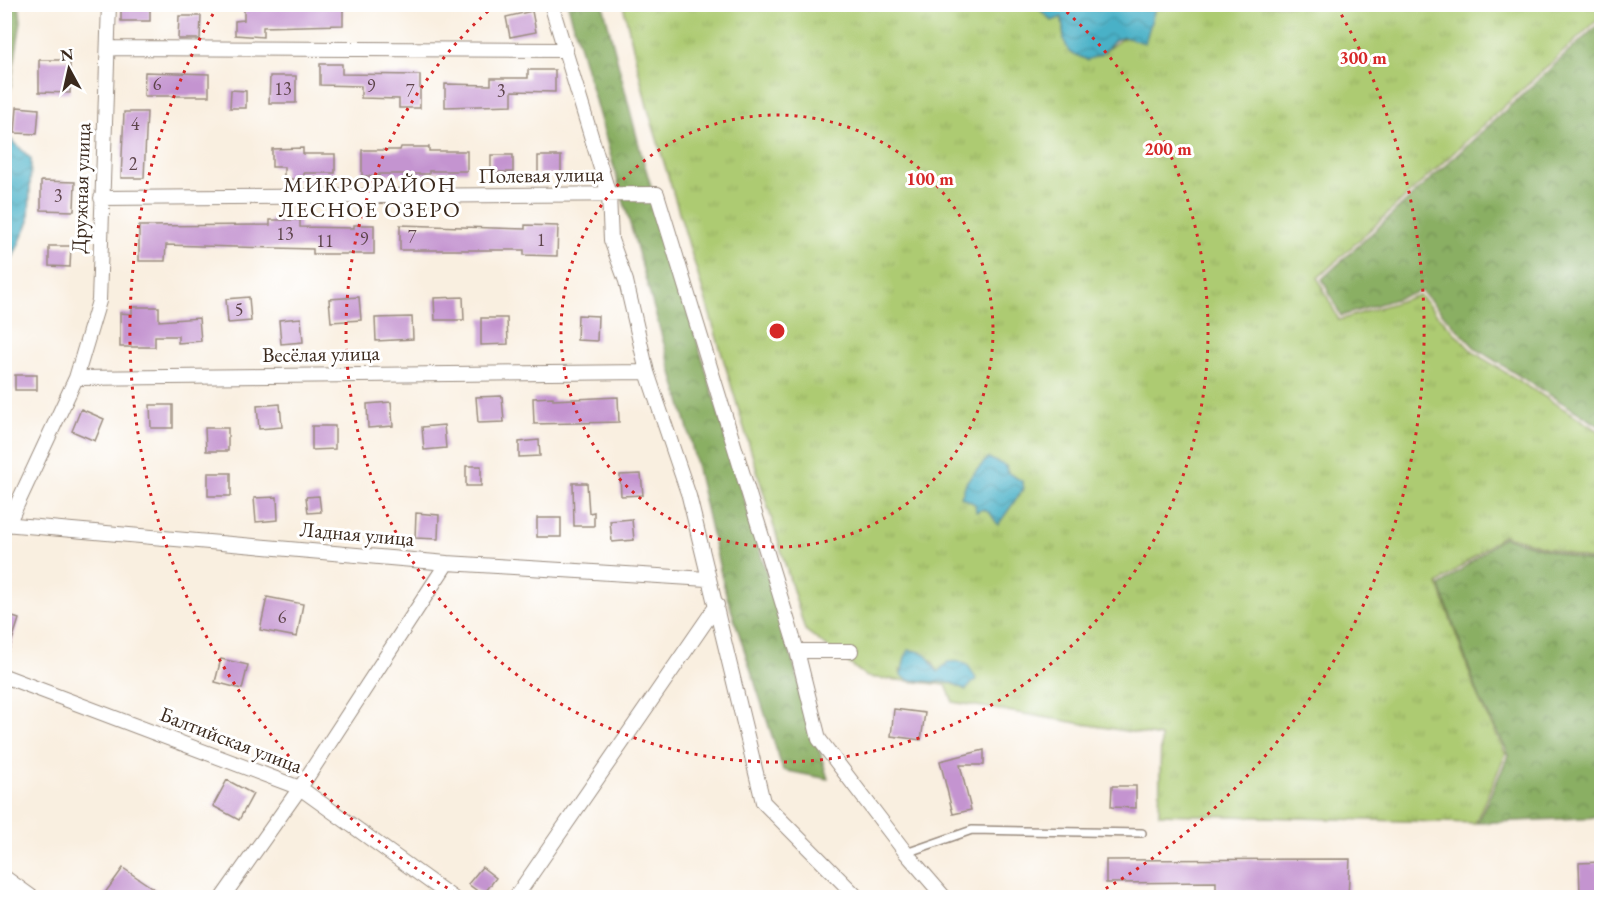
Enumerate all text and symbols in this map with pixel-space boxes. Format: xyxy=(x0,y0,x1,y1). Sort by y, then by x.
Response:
north arrow xyxy=(39,39,99,99)
text: N xyxy=(59,43,75,66)
text: 300 m xyxy=(1339,46,1387,69)
house number: 6 xyxy=(153,72,162,95)
house number: 9 xyxy=(367,74,376,97)
house number: 13 xyxy=(274,77,292,100)
house number: 7 xyxy=(406,79,415,102)
house number: 3 xyxy=(497,79,505,102)
house number: 4 xyxy=(131,112,140,135)
street label: Дружная улица xyxy=(65,121,96,254)
text: 200 m xyxy=(1144,137,1192,160)
house number: 2 xyxy=(129,152,138,175)
street label: Полевая улица xyxy=(478,160,605,189)
text: 100 m xyxy=(906,167,954,190)
district label: МИКРОРАЙОН ЛЕСНОЕ ОЗЕРО xyxy=(279,170,461,224)
house number: 3 xyxy=(54,184,62,207)
house number: 13 xyxy=(276,222,294,245)
house number: 7 xyxy=(408,225,417,248)
house number: 9 xyxy=(360,227,369,250)
house number: 1 xyxy=(537,228,545,251)
house number: 11 xyxy=(316,229,334,252)
house number: 5 xyxy=(235,298,243,321)
centre of rings xyxy=(767,321,787,341)
street label: Весёлая улица xyxy=(262,339,381,368)
street label: Ладная улица xyxy=(299,515,416,552)
house number: 6 xyxy=(278,605,287,628)
street label: Балтийская улица xyxy=(156,700,307,779)

